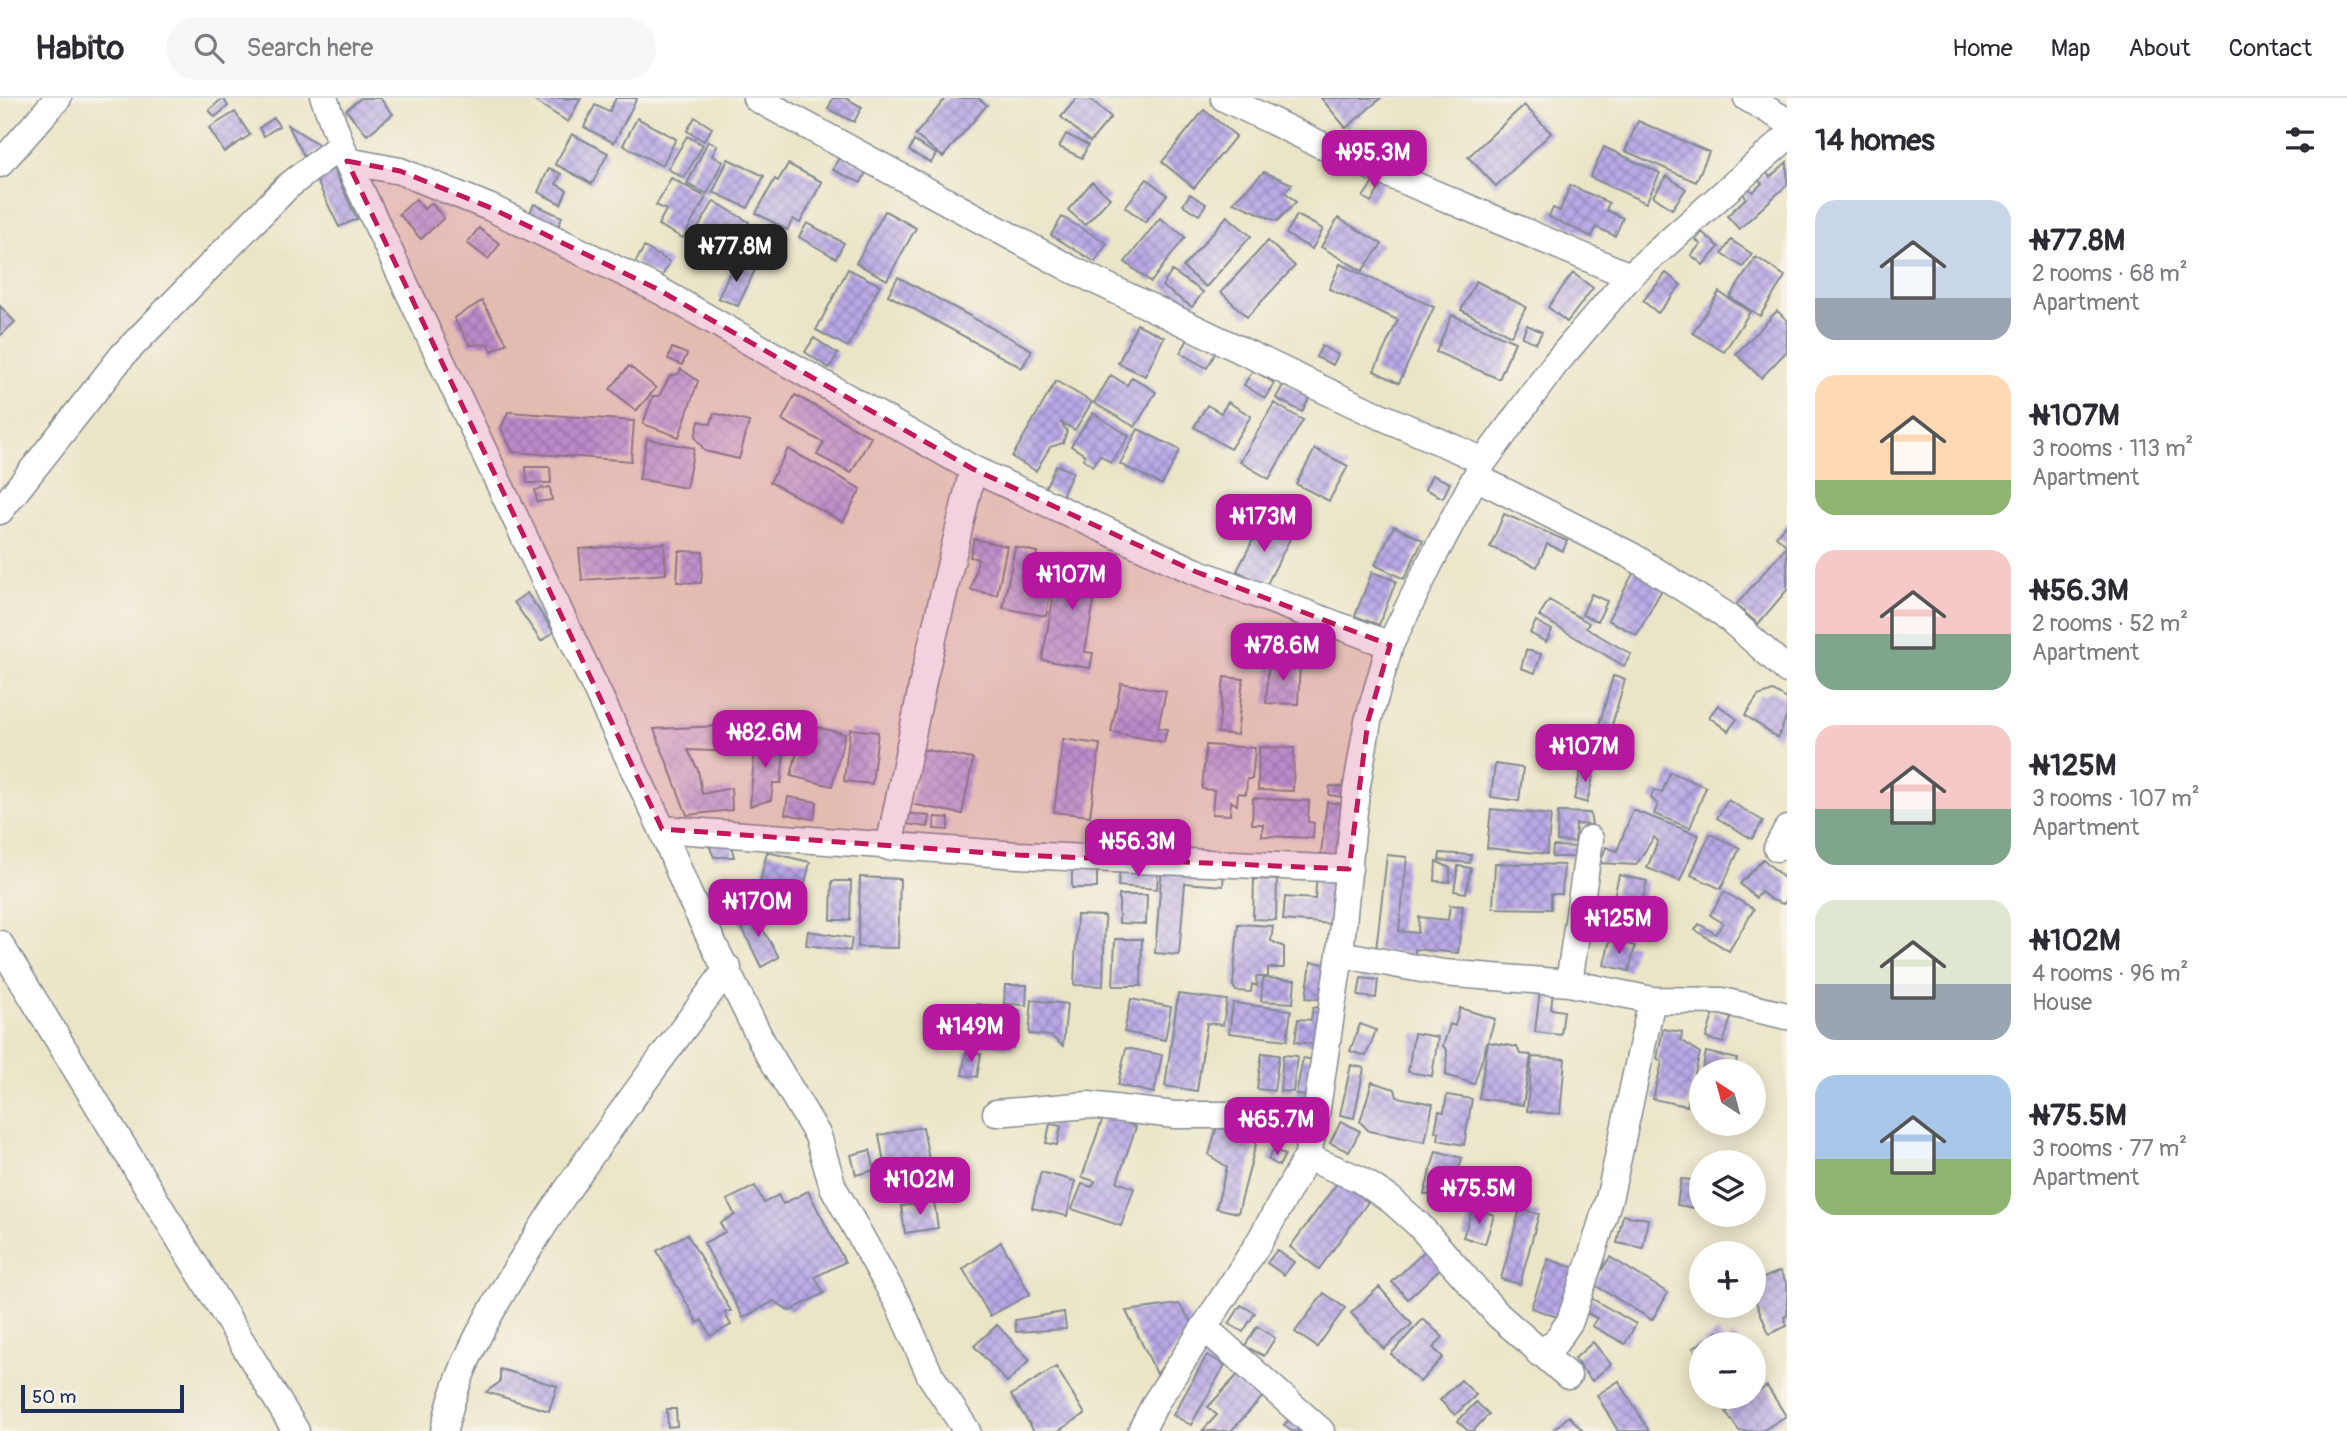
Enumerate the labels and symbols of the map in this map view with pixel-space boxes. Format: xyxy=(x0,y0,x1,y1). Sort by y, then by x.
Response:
pin: ₦95.3M xyxy=(1317,130,1431,190)
pin: ₦77.8M xyxy=(679,225,793,284)
pin: ₦173M xyxy=(1215,494,1313,554)
pin: ₦107M xyxy=(1023,552,1121,612)
pin: ₦78.6M xyxy=(1226,624,1340,683)
pin: ₦82.6M xyxy=(708,710,822,770)
pin: ₦107M xyxy=(1536,724,1634,784)
pin: ₦56.3M xyxy=(1081,820,1195,879)
pin: ₦170M xyxy=(709,880,807,939)
pin: ₦125M xyxy=(1570,896,1668,956)
pin: ₦149M xyxy=(922,1004,1020,1064)
north arrow xyxy=(1689,1059,1766,1136)
pin: ₦65.7M xyxy=(1220,1098,1334,1157)
pin: ₦102M xyxy=(871,1158,969,1217)
pin: ₦75.5M xyxy=(1422,1166,1536,1226)
scale bar xyxy=(21,1382,184,1414)

